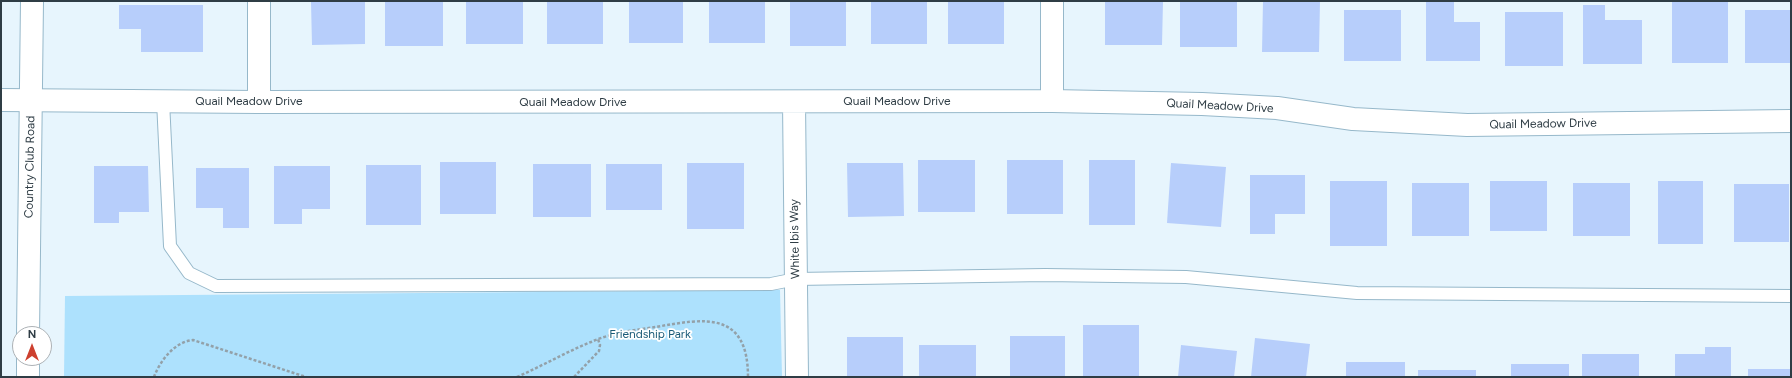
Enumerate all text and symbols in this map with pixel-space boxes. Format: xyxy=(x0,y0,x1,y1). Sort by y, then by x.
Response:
street label: Quail Meadow Drive xyxy=(195,94,303,108)
street label: Quail Meadow Drive xyxy=(843,94,951,108)
street label: Quail Meadow Drive xyxy=(519,95,627,109)
street label: Quail Meadow Drive xyxy=(1166,96,1274,116)
street label: Country Club Road xyxy=(22,116,38,218)
street label: Quail Meadow Drive xyxy=(1489,116,1597,132)
street label: White Ibis Way xyxy=(787,199,803,279)
north arrow xyxy=(12,326,52,366)
park label: Friendship Park xyxy=(609,327,691,341)
text: N xyxy=(28,328,36,341)

